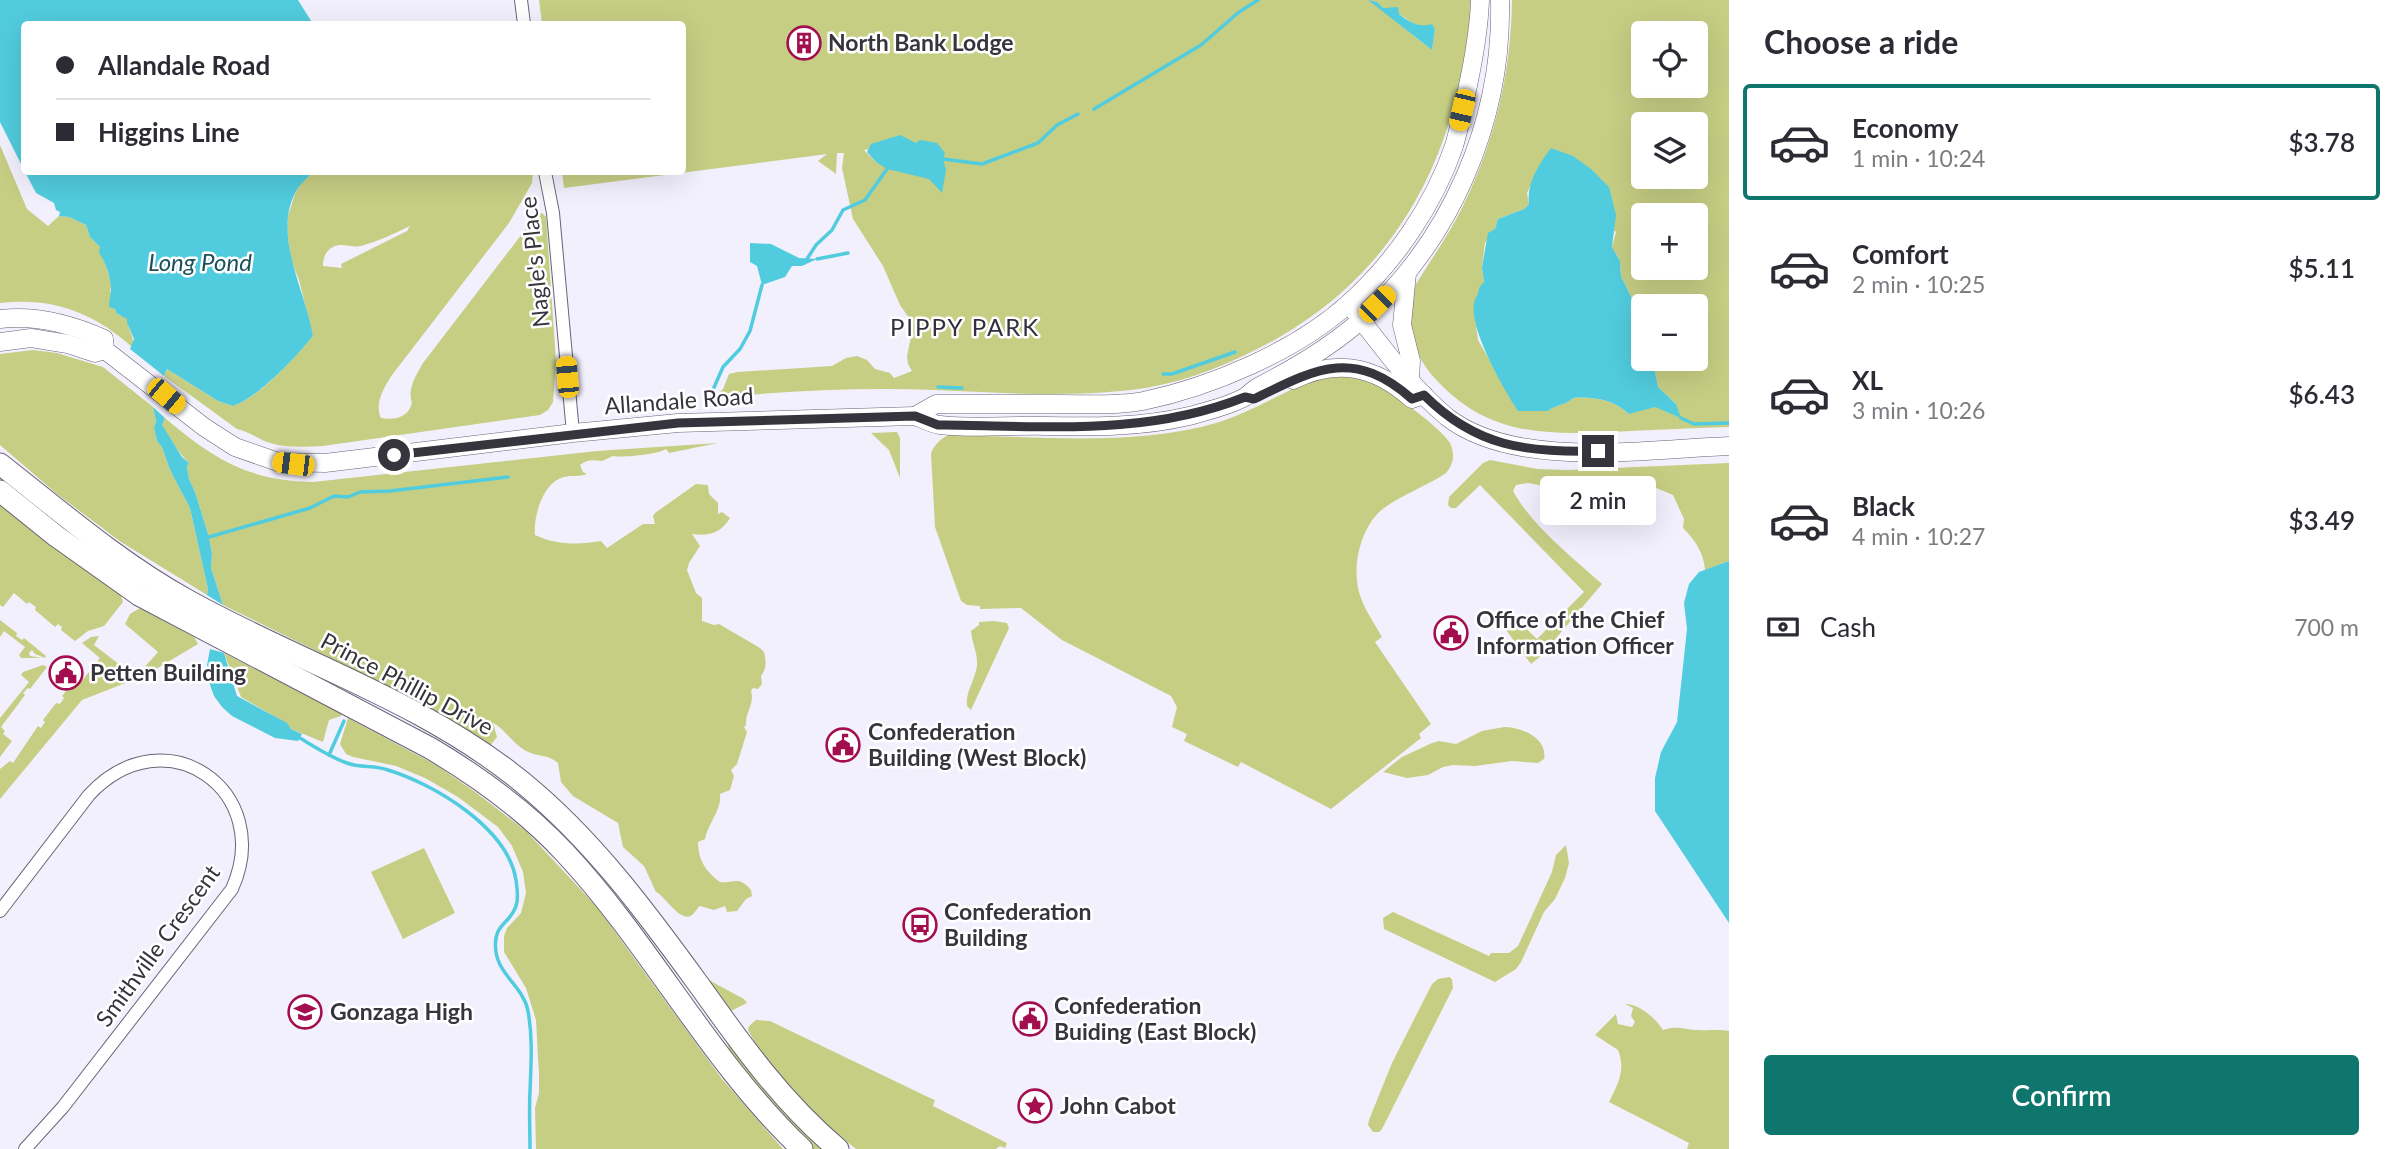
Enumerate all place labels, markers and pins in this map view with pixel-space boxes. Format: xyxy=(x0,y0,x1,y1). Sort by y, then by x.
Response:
building icon: North Bank Lodge xyxy=(785,24,823,62)
place label: North Bank Lodge xyxy=(828,28,1014,56)
place label: Office of the Chief Information Officer xyxy=(1476,605,1674,659)
public building icon: Office of the Chief Information Officer xyxy=(1432,614,1470,652)
public building icon: Petten Building xyxy=(47,654,85,692)
place label: Petten Building xyxy=(90,658,246,686)
place label: Confederation Building (West Block) xyxy=(868,717,1086,771)
public building icon: Confederation Building (West Block) xyxy=(824,726,862,764)
place label: Confederation Building xyxy=(944,897,1091,951)
bus stop icon: Confederation Building xyxy=(901,906,939,944)
place label: Confederation Buiding (East Block) xyxy=(1054,991,1256,1045)
school or university icon: Gonzaga High xyxy=(286,993,324,1031)
place label: Gonzaga High xyxy=(330,997,473,1025)
public building icon: Confederation Buiding (East Block) xyxy=(1011,1000,1049,1038)
place icon: John Cabot xyxy=(1016,1087,1054,1125)
place label: John Cabot xyxy=(1060,1091,1176,1119)

